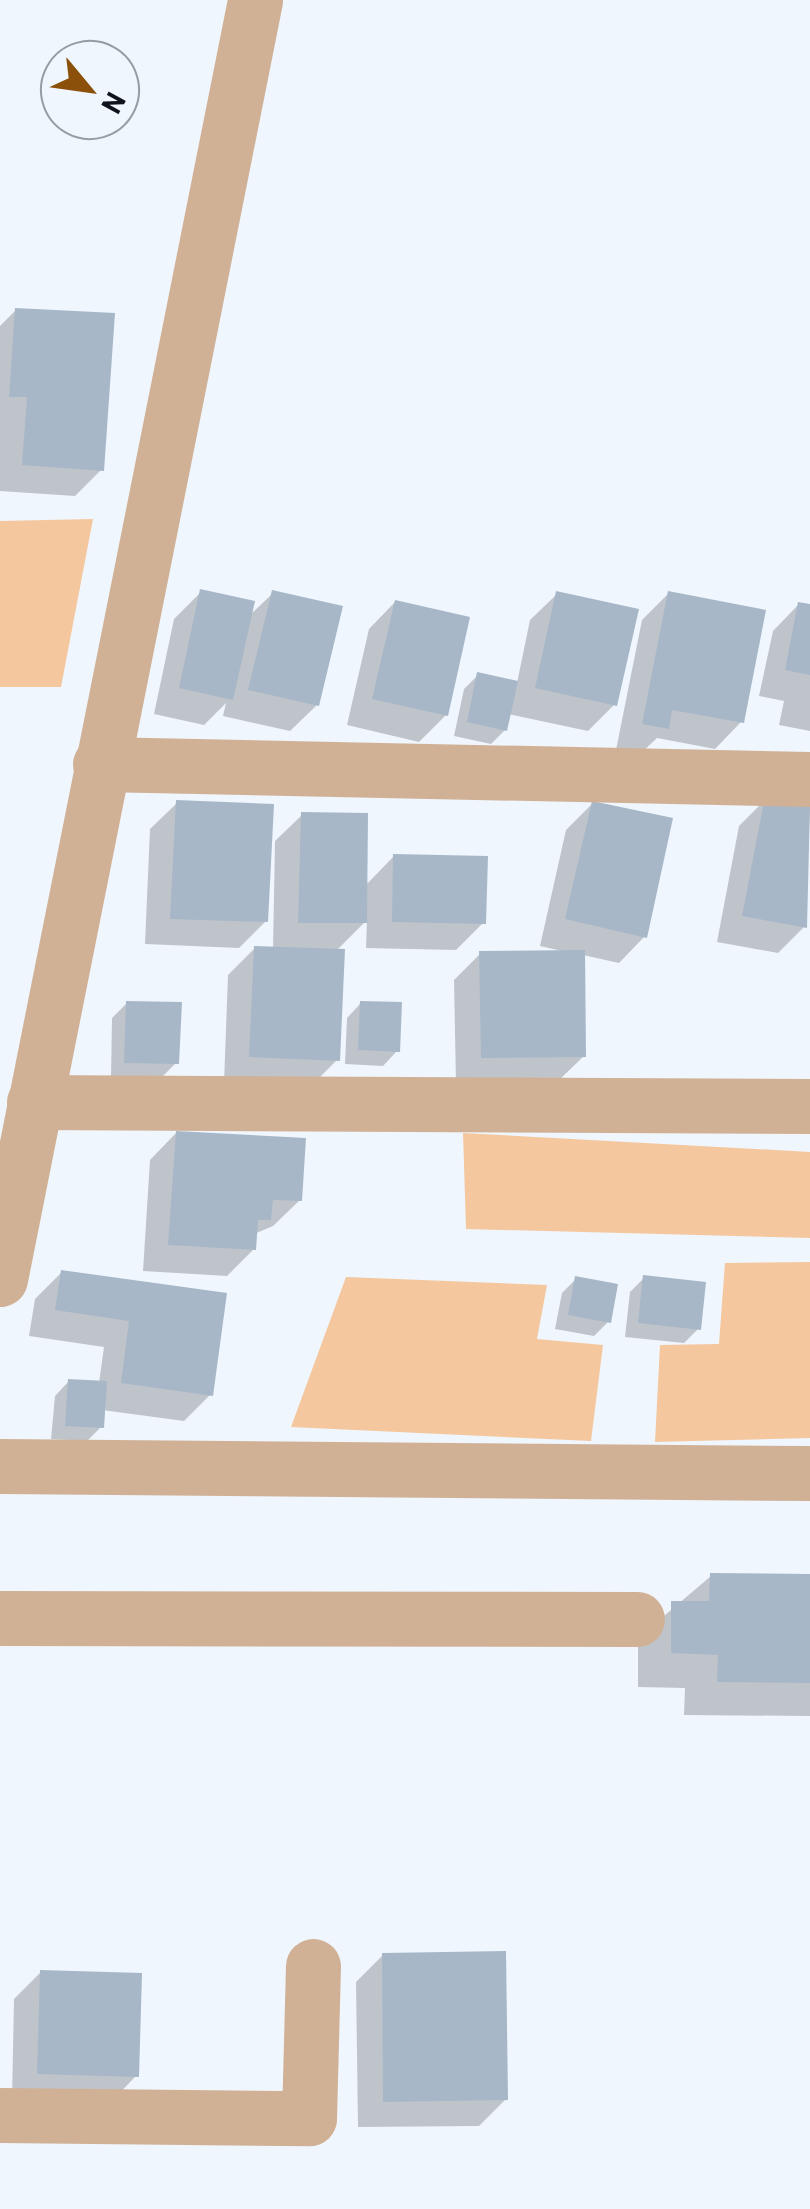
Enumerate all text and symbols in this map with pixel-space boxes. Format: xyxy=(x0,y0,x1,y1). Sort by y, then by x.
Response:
north arrow xyxy=(40,40,140,140)
text: N xyxy=(95,87,134,120)

